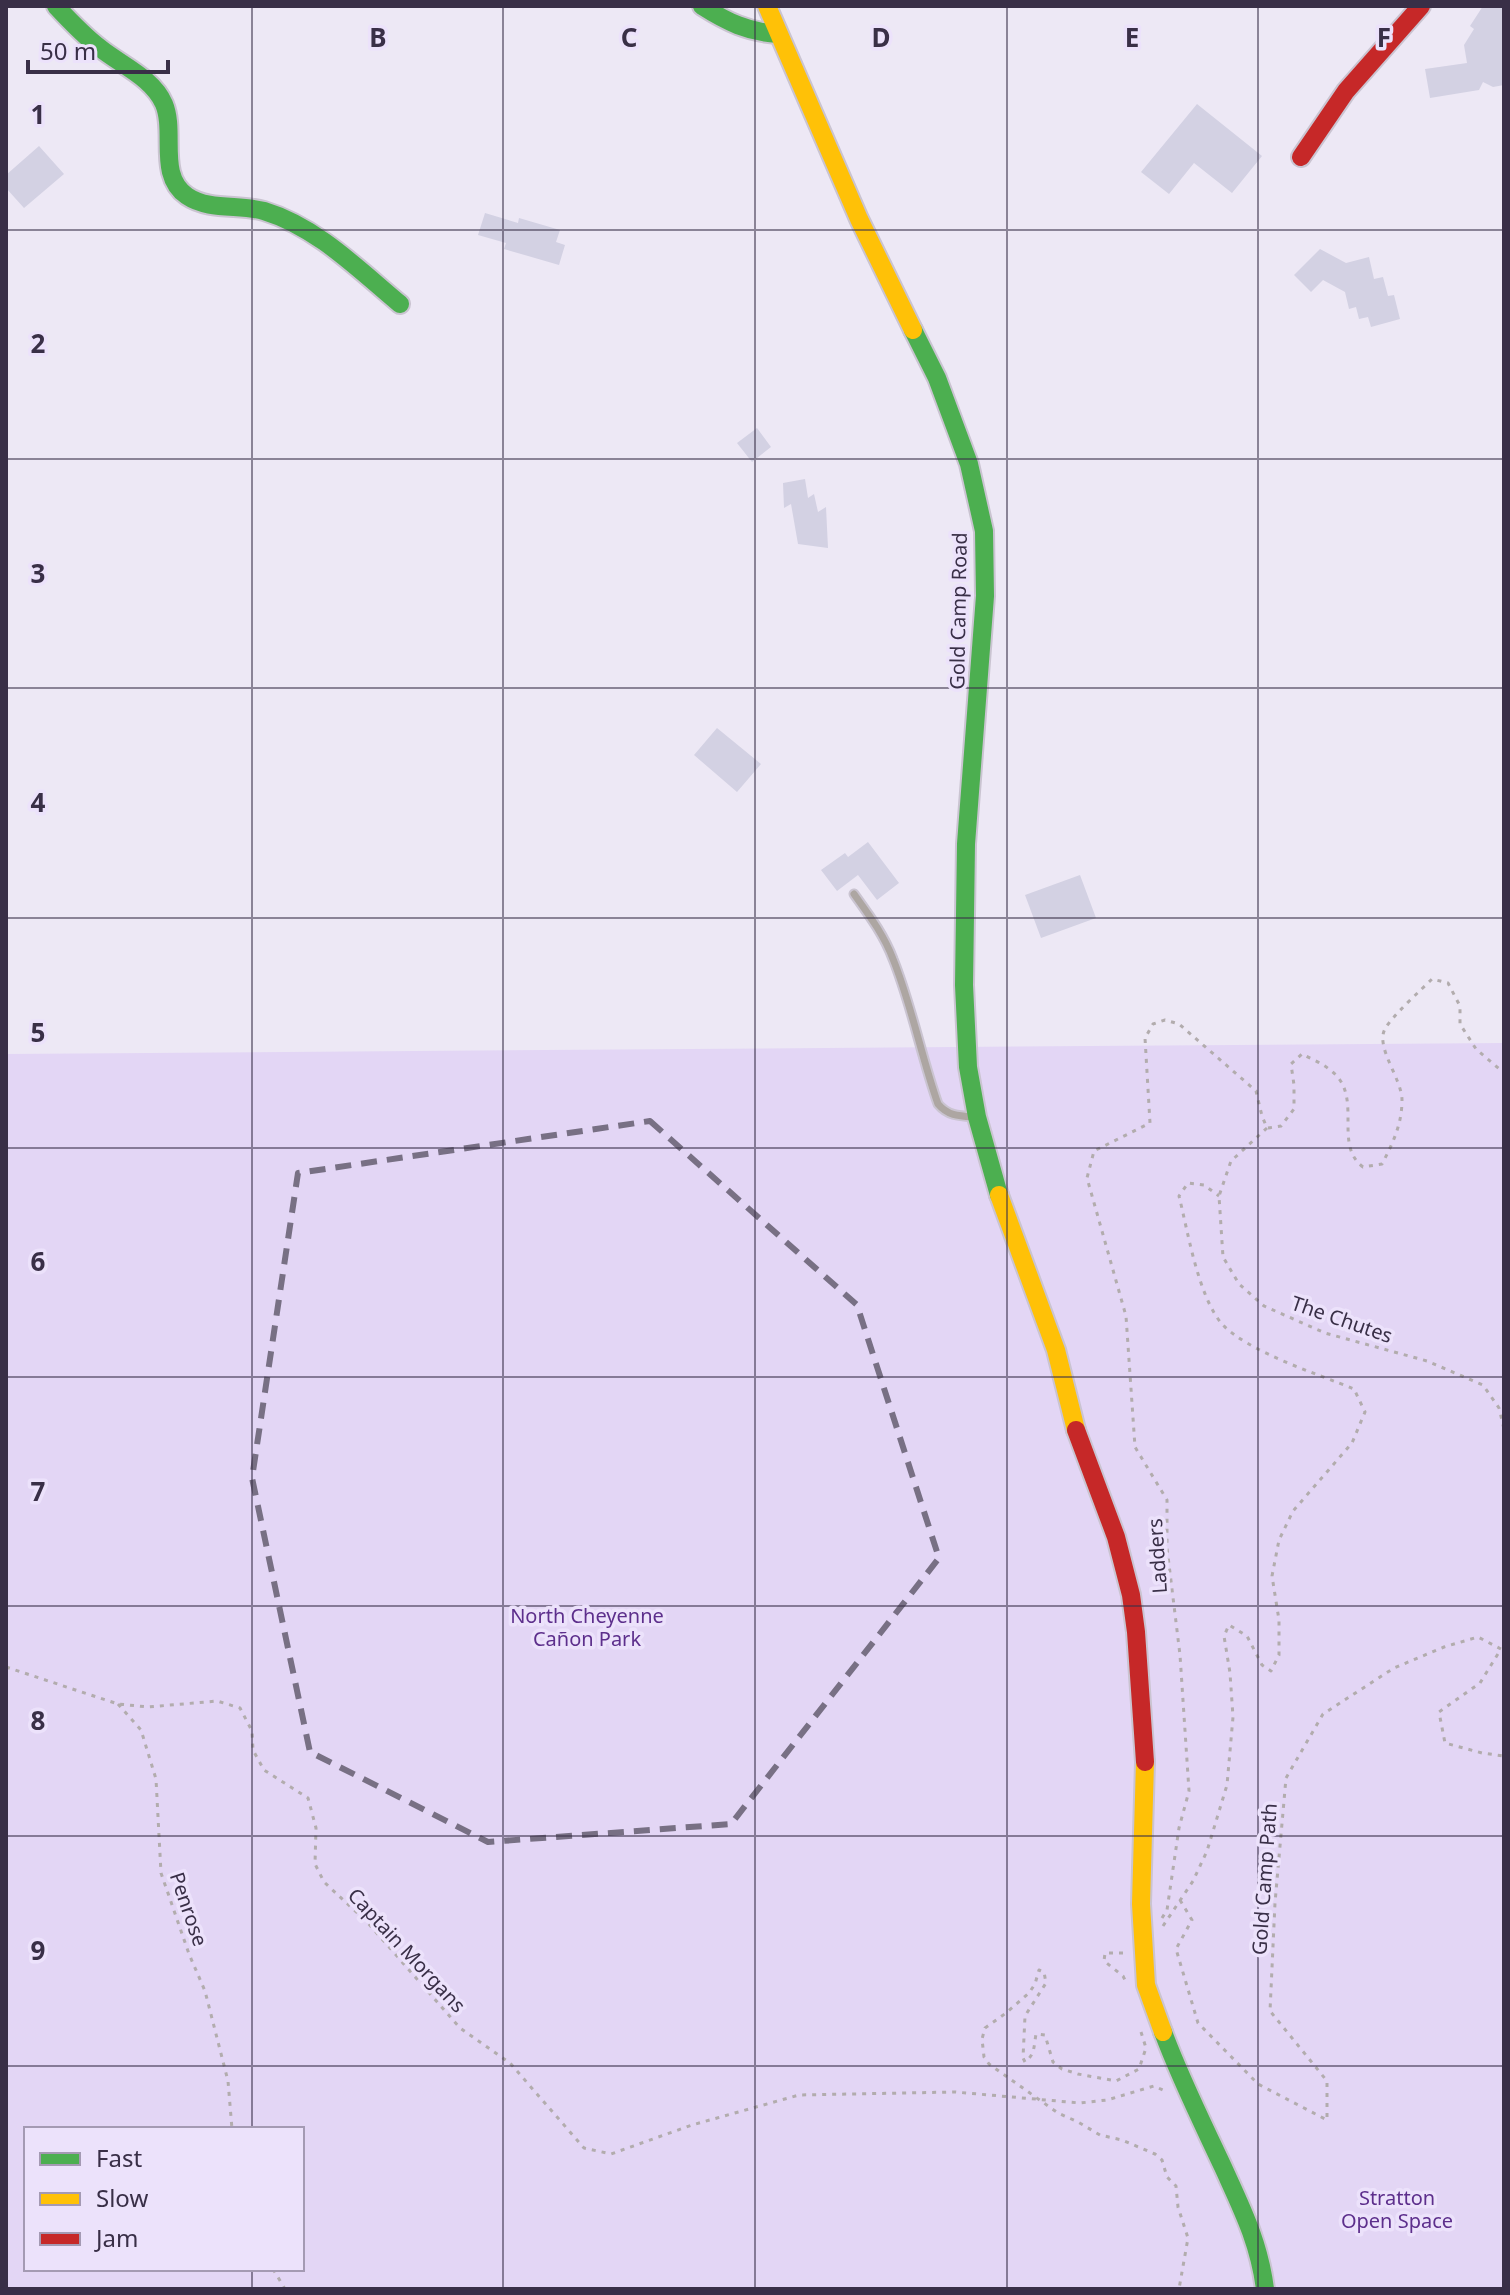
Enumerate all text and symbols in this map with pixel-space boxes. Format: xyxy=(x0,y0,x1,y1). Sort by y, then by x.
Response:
text: B xyxy=(369,19,387,55)
text: C xyxy=(621,19,637,55)
text: D xyxy=(871,19,891,55)
text: E xyxy=(1125,19,1139,55)
text: F xyxy=(1377,19,1391,55)
scale bar xyxy=(28,24,168,74)
text: 50 m xyxy=(40,34,96,67)
text: 1 xyxy=(31,96,45,132)
text: 2 xyxy=(31,325,46,361)
street label: Gold Camp Road xyxy=(943,532,973,690)
text: 3 xyxy=(31,555,45,591)
text: 4 xyxy=(31,784,46,820)
text: 5 xyxy=(31,1014,45,1050)
text: 6 xyxy=(31,1243,46,1279)
street label: The Chutes xyxy=(1288,1289,1396,1349)
text: 7 xyxy=(31,1473,46,1509)
street label: Ladders xyxy=(1141,1517,1173,1595)
park label: North Cheyenne Cañon Park xyxy=(510,1602,664,1652)
text: 8 xyxy=(31,1702,45,1738)
street label: Gold Camp Path xyxy=(1245,1802,1283,1956)
street label: Penrose xyxy=(164,1868,214,1950)
street label: Captain Morgans xyxy=(342,1882,472,2018)
text: 9 xyxy=(31,1932,45,1968)
legend xyxy=(24,2127,304,2271)
text: Fast xyxy=(96,2141,142,2174)
text: Slow xyxy=(96,2181,148,2214)
park label: Stratton Open Space xyxy=(1341,2184,1453,2234)
text: Jam xyxy=(94,2221,138,2254)

